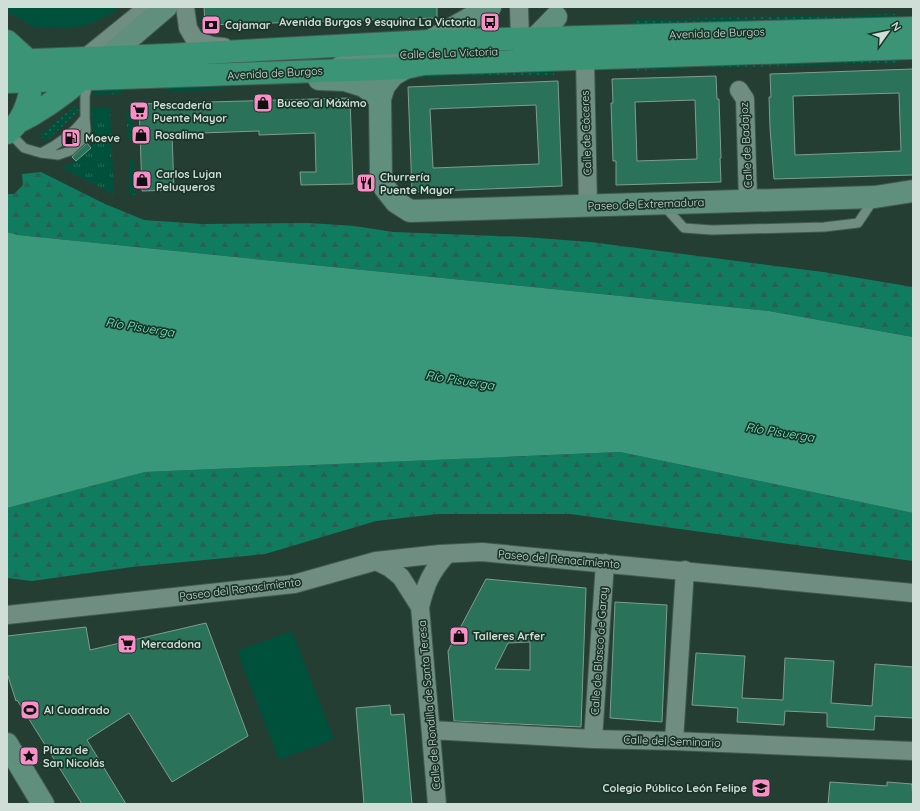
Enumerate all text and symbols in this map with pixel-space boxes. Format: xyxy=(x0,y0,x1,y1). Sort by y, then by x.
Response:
bus stop icon: Avenida Burgos 9 esquina La Victoria xyxy=(479,11,501,33)
north arrow xyxy=(868,12,908,52)
bank icon: Cajamar xyxy=(200,14,222,36)
place label: Avenida Burgos 9 esquina La Victoria xyxy=(279,15,476,29)
place label: Cajamar xyxy=(225,18,271,32)
text: N xyxy=(888,19,904,34)
street label: Avenida de Burgos xyxy=(669,24,765,42)
street label: Calle de La Victoria xyxy=(400,44,498,62)
street label: Avenida de Burgos xyxy=(227,64,323,82)
street label: Calle de Cáceres xyxy=(578,90,594,176)
shop icon: Buceo al Máximo xyxy=(252,92,274,114)
place label: Buceo al Máximo xyxy=(277,96,367,110)
place label: Pescadería Puente Mayor xyxy=(153,98,227,125)
supermarket icon: Pescadería Puente Mayor xyxy=(128,100,150,122)
street label: Calle de Badajoz xyxy=(737,102,755,188)
shop icon: Rosalima xyxy=(130,124,152,146)
fuel station icon: Moeve xyxy=(60,127,82,149)
place label: Rosalima xyxy=(155,128,204,142)
place label: Moeve xyxy=(85,131,120,145)
place label: Carlos Lujan Peluqueros xyxy=(156,167,222,194)
shop icon: Carlos Lujan Peluqueros xyxy=(131,169,153,191)
place label: Churrería Puente Mayor xyxy=(380,170,454,197)
restaurant icon: Churrería Puente Mayor xyxy=(355,172,377,194)
street label: Paseo de Extremadura xyxy=(587,195,705,213)
water label: Río Pisuerga xyxy=(105,314,176,340)
water label: Río Pisuerga xyxy=(425,367,496,393)
water label: Río Pisuerga xyxy=(745,419,816,445)
street label: Paseo del Renacimiento xyxy=(497,547,621,571)
street label: Paseo del Renacimiento xyxy=(178,575,302,603)
street label: Calle de Blasco de Garay xyxy=(588,587,610,715)
street label: Calle de Rondilla de Santa Teresa xyxy=(415,620,443,790)
shop icon: Talleres Arfer xyxy=(448,625,470,647)
place label: Talleres Arfer xyxy=(473,629,545,643)
supermarket icon: Mercadona xyxy=(116,633,138,655)
place label: Mercadona xyxy=(141,637,201,651)
sports icon: Al Cuadrado xyxy=(19,699,41,721)
place label: Al Cuadrado xyxy=(44,703,110,717)
street label: Calle del Seminario xyxy=(623,732,721,750)
place label: Plaza de San Nicolás xyxy=(43,743,105,770)
place icon: Plaza de San Nicolás xyxy=(18,745,40,767)
school or university icon: Colegio Público León Felipe xyxy=(750,777,772,799)
place label: Colegio Público León Felipe xyxy=(603,781,748,795)

